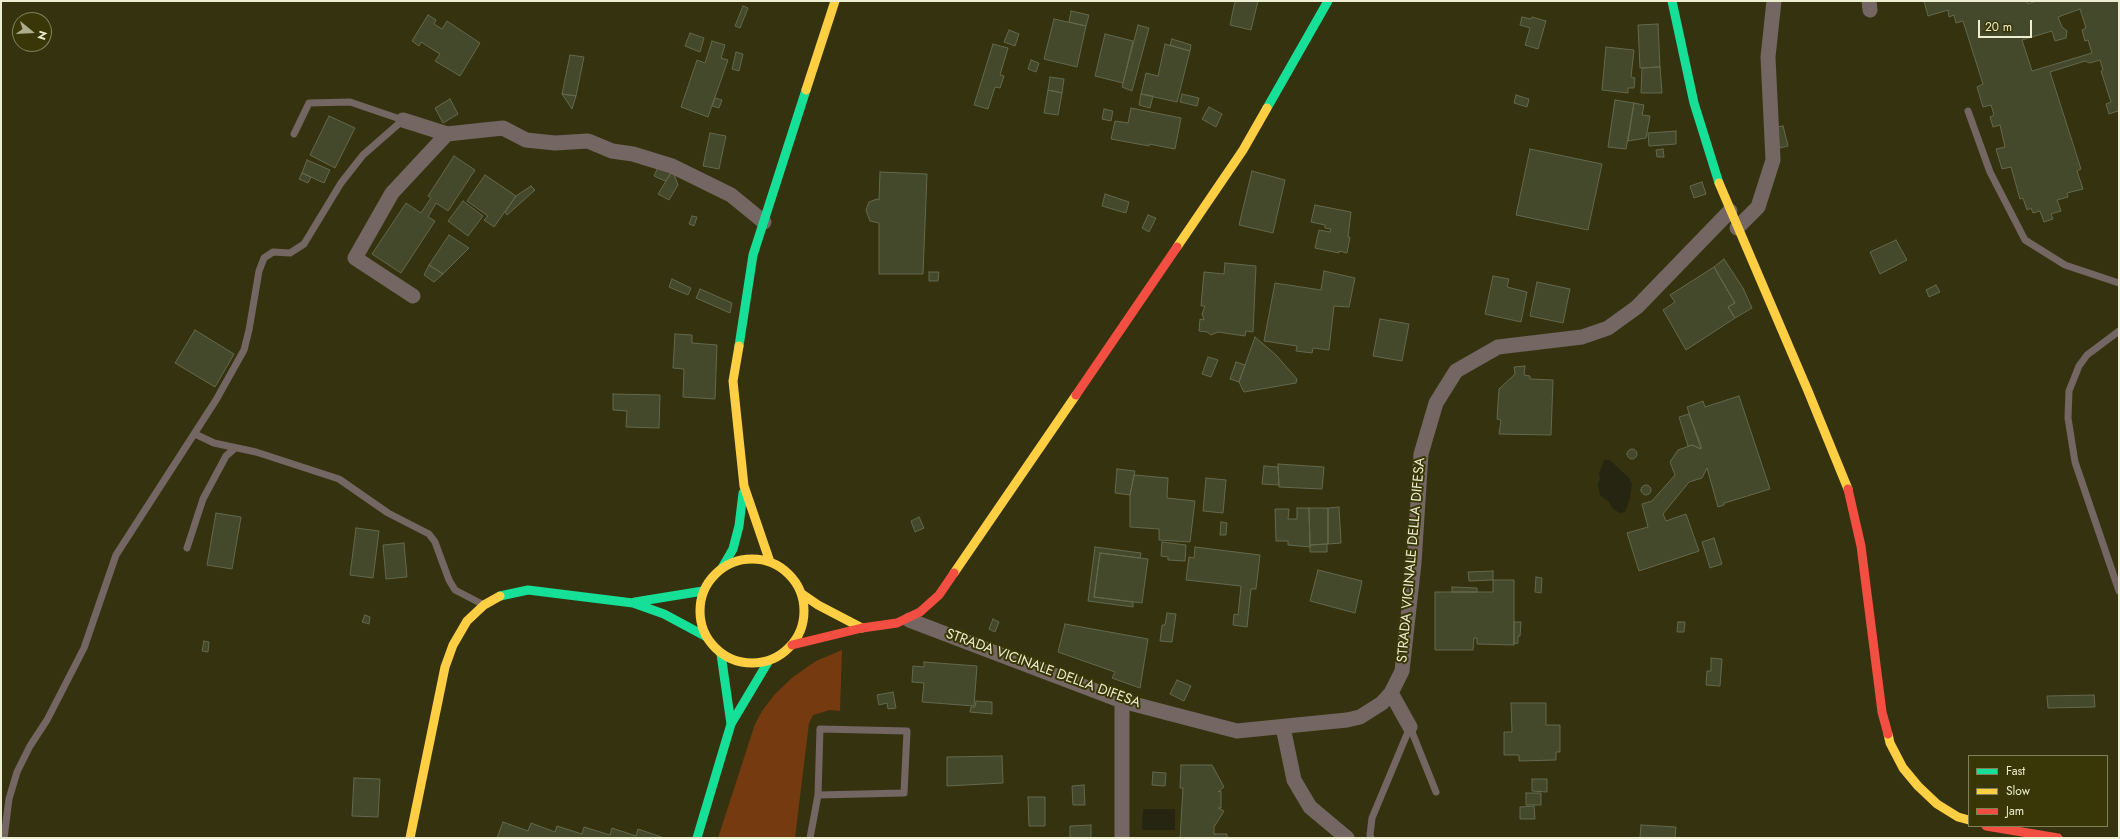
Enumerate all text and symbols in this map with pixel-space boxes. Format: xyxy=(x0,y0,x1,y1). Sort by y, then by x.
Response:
north arrow xyxy=(12,12,52,52)
scale bar xyxy=(1980,12,2034,38)
text: 20 m xyxy=(1985,18,2012,36)
text: N xyxy=(34,29,51,42)
street label: STRADA VICINALE DELLA DIFESA xyxy=(1395,457,1429,663)
street label: STRADA VICINALE DELLA DIFESA xyxy=(943,626,1143,712)
legend xyxy=(1968,755,2108,827)
text: Fast xyxy=(2006,762,2025,780)
text: Slow xyxy=(2006,782,2030,800)
text: Jam xyxy=(2006,802,2024,820)

